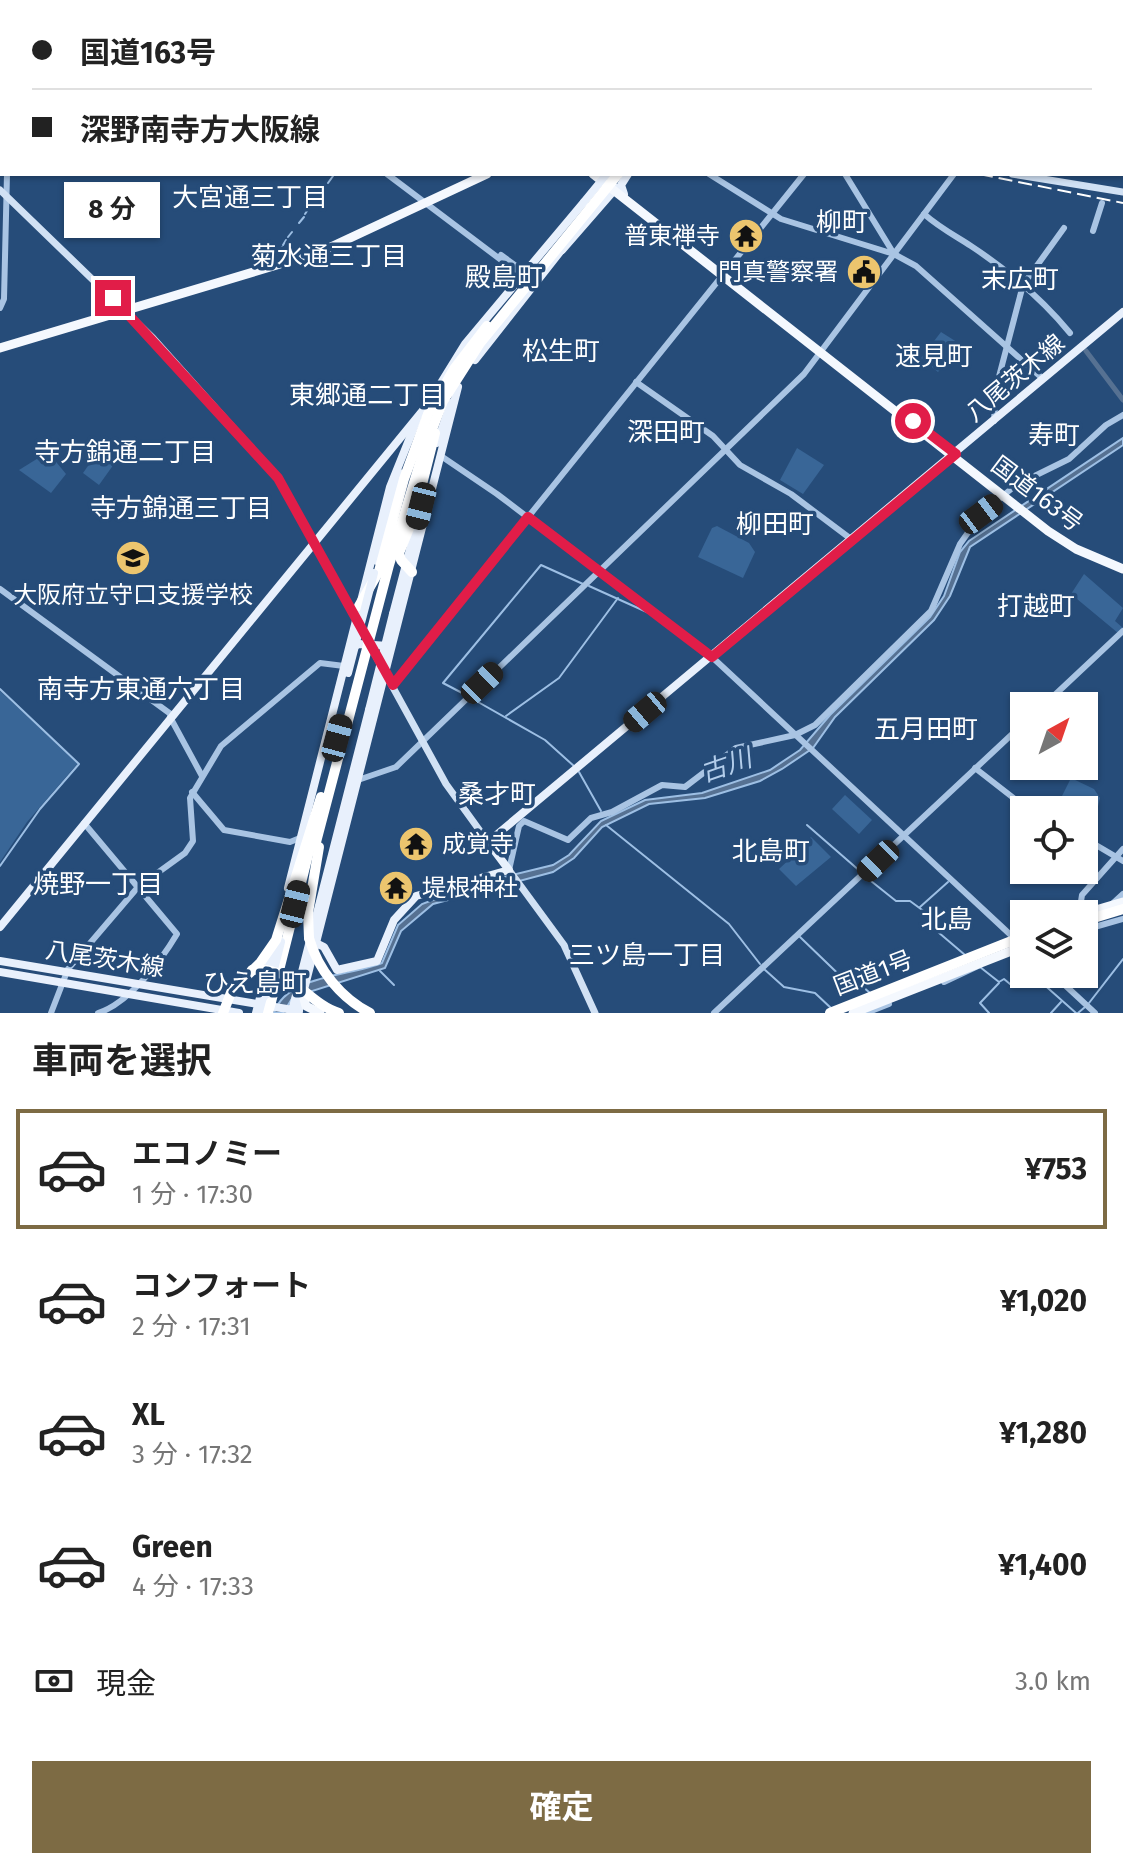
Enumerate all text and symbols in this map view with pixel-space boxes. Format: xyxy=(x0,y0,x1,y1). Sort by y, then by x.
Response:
text: 国道163号 xyxy=(80,35,216,71)
text: 深野南寺方大阪線 xyxy=(80,112,320,148)
callout: 8 分 xyxy=(65,182,161,238)
district label: 大宮通三丁目 xyxy=(172,182,328,213)
text: 8 分 xyxy=(88,194,136,225)
district label: 柳町 xyxy=(816,207,868,238)
temple icon: 普東禅寺 xyxy=(727,217,765,255)
place label: 普東禅寺 xyxy=(624,222,720,250)
district label: 菊水通三丁目 xyxy=(251,241,407,272)
public building icon: 門真警察署 xyxy=(845,253,883,291)
place label: 門真警察署 xyxy=(718,258,838,286)
district label: 殿島町 xyxy=(465,262,543,293)
district label: 末広町 xyxy=(981,264,1059,295)
route end xyxy=(95,280,131,316)
street label: 八尾茨木線 xyxy=(960,329,1070,427)
district label: 松生町 xyxy=(522,336,600,367)
district label: 速見町 xyxy=(895,341,973,372)
district label: 東郷通二丁目 xyxy=(289,380,445,411)
route start xyxy=(895,403,931,439)
district label: 深田町 xyxy=(627,417,705,448)
district label: 寿町 xyxy=(1028,420,1080,451)
district label: 寺方錦通二丁目 xyxy=(34,437,216,468)
street label: 国道163号 xyxy=(986,451,1088,537)
car xyxy=(404,480,438,532)
car xyxy=(955,490,1007,538)
district label: 寺方錦通三丁目 xyxy=(90,493,272,524)
district label: 柳田町 xyxy=(736,509,814,540)
school or university icon: 大阪府立守口支援学校 xyxy=(114,539,152,577)
place label: 大阪府立守口支援学校 xyxy=(13,581,253,609)
district label: 打越町 xyxy=(997,591,1075,622)
car xyxy=(456,658,508,708)
district label: 南寺方東通六丁目 xyxy=(37,674,245,705)
car xyxy=(619,687,671,737)
north arrow xyxy=(1010,692,1098,780)
map controls xyxy=(1010,692,1098,988)
car xyxy=(319,712,355,764)
district label: 五月田町 xyxy=(874,714,978,745)
water label: 古川 xyxy=(697,741,759,789)
district label: 桑才町 xyxy=(458,779,536,810)
button: locate xyxy=(1010,796,1098,884)
temple icon: 成覚寺 xyxy=(397,825,435,863)
place label: 成覚寺 xyxy=(442,830,514,858)
district label: 北島町 xyxy=(732,836,810,867)
car xyxy=(852,836,904,886)
district label: 焼野一丁目 xyxy=(33,869,163,900)
temple icon: 堤根神社 xyxy=(377,869,415,907)
place label: 堤根神社 xyxy=(422,874,518,902)
car xyxy=(278,878,312,930)
button: layers xyxy=(1010,900,1098,988)
district label: 北島 xyxy=(921,904,973,935)
street label: 八尾茨木線 xyxy=(44,936,166,982)
district label: 三ツ島一丁目 xyxy=(569,940,725,971)
street label: 国道1号 xyxy=(830,945,916,1001)
district label: ひえ島町 xyxy=(203,968,307,999)
text: 車両を選択 xyxy=(32,1039,212,1083)
icon: car xyxy=(36,1133,108,1205)
text: エコノミー xyxy=(132,1136,282,1172)
text: ¥753 xyxy=(1025,1151,1087,1187)
text: 1 分 · 17:30 xyxy=(132,1179,253,1210)
icon: car xyxy=(36,1265,108,1337)
text: コンフォート xyxy=(132,1268,311,1304)
text: ¥1,020 xyxy=(1000,1283,1087,1319)
text: 2 分 · 17:31 xyxy=(132,1311,251,1342)
icon: car xyxy=(36,1397,108,1469)
text: XL xyxy=(132,1397,165,1433)
text: ¥1,280 xyxy=(999,1415,1087,1451)
text: 3 分 · 17:32 xyxy=(132,1439,253,1470)
icon: car xyxy=(36,1529,108,1601)
text: Green xyxy=(132,1529,213,1565)
text: ¥1,400 xyxy=(998,1547,1087,1583)
text: 4 分 · 17:33 xyxy=(132,1571,254,1602)
icon: cash xyxy=(32,1659,76,1703)
text: 現金 xyxy=(96,1666,156,1702)
text: 3.0 km xyxy=(1015,1666,1091,1697)
button: 確定 xyxy=(32,1761,1091,1853)

